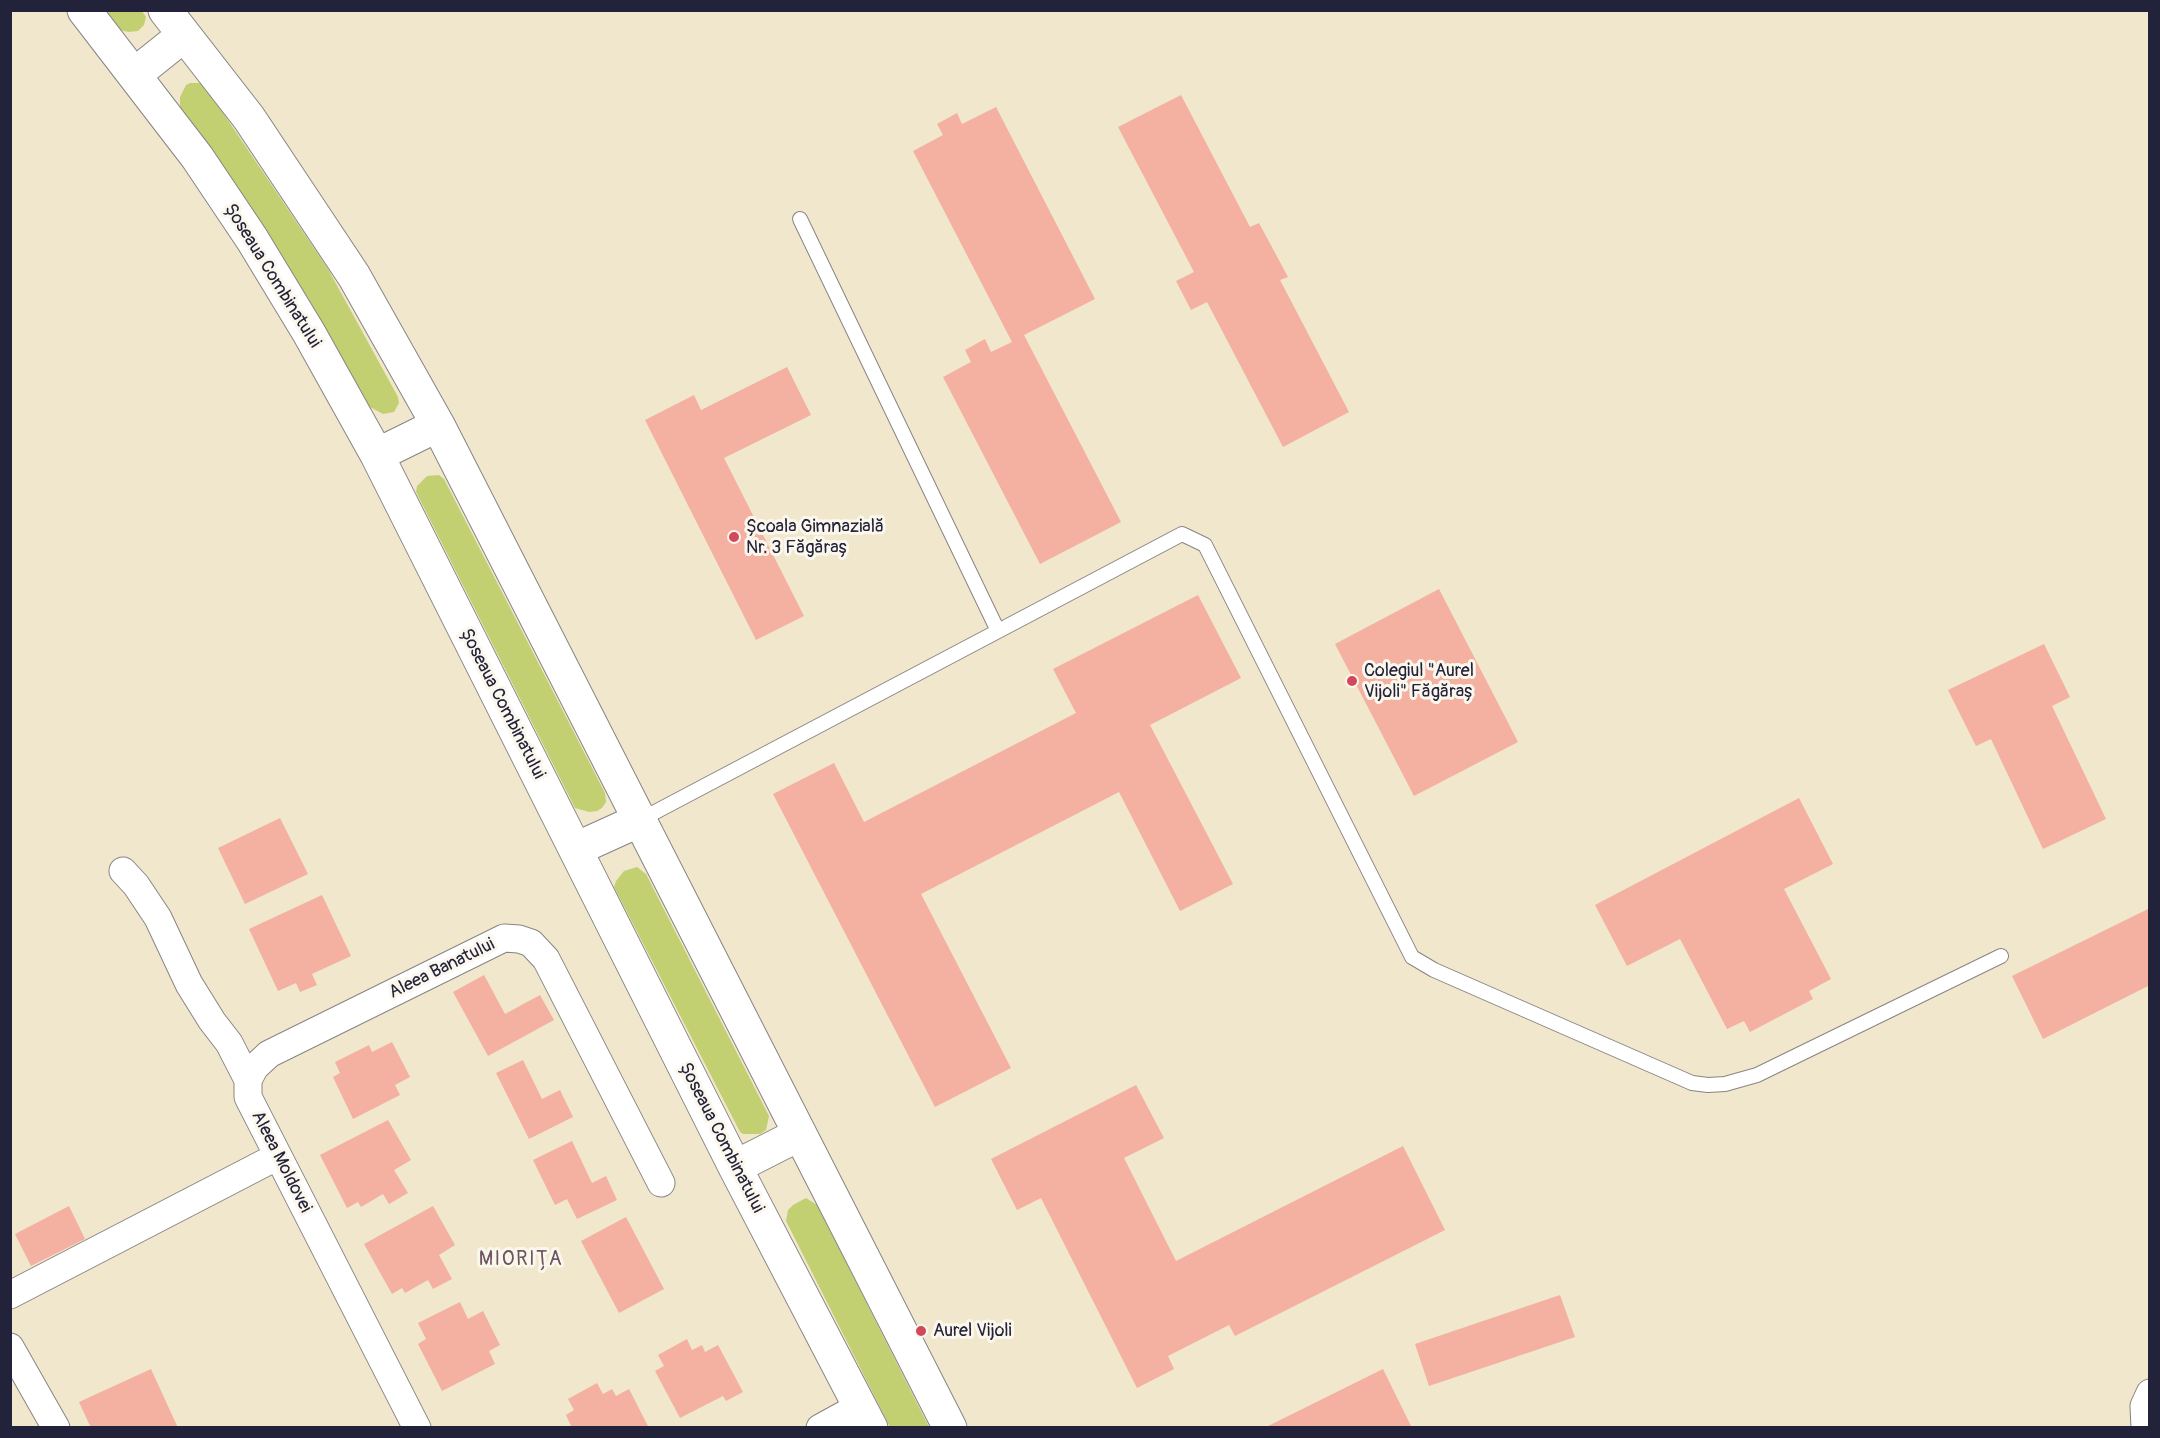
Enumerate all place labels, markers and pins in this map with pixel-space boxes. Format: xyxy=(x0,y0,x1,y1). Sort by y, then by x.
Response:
place label: Școala Gimnazială Nr. 3 Făgăraș xyxy=(746,516,884,558)
marker: Școala Gimnazială Nr. 3 Făgăraș xyxy=(727,530,741,544)
place label: Colegiul "Aurel Vijoli" Făgăraș xyxy=(1364,660,1475,702)
marker: Colegiul "Aurel Vijoli" Făgăraș xyxy=(1345,674,1359,688)
place label: Aurel Vijoli xyxy=(933,1320,1012,1342)
marker: Aurel Vijoli xyxy=(914,1324,928,1338)

